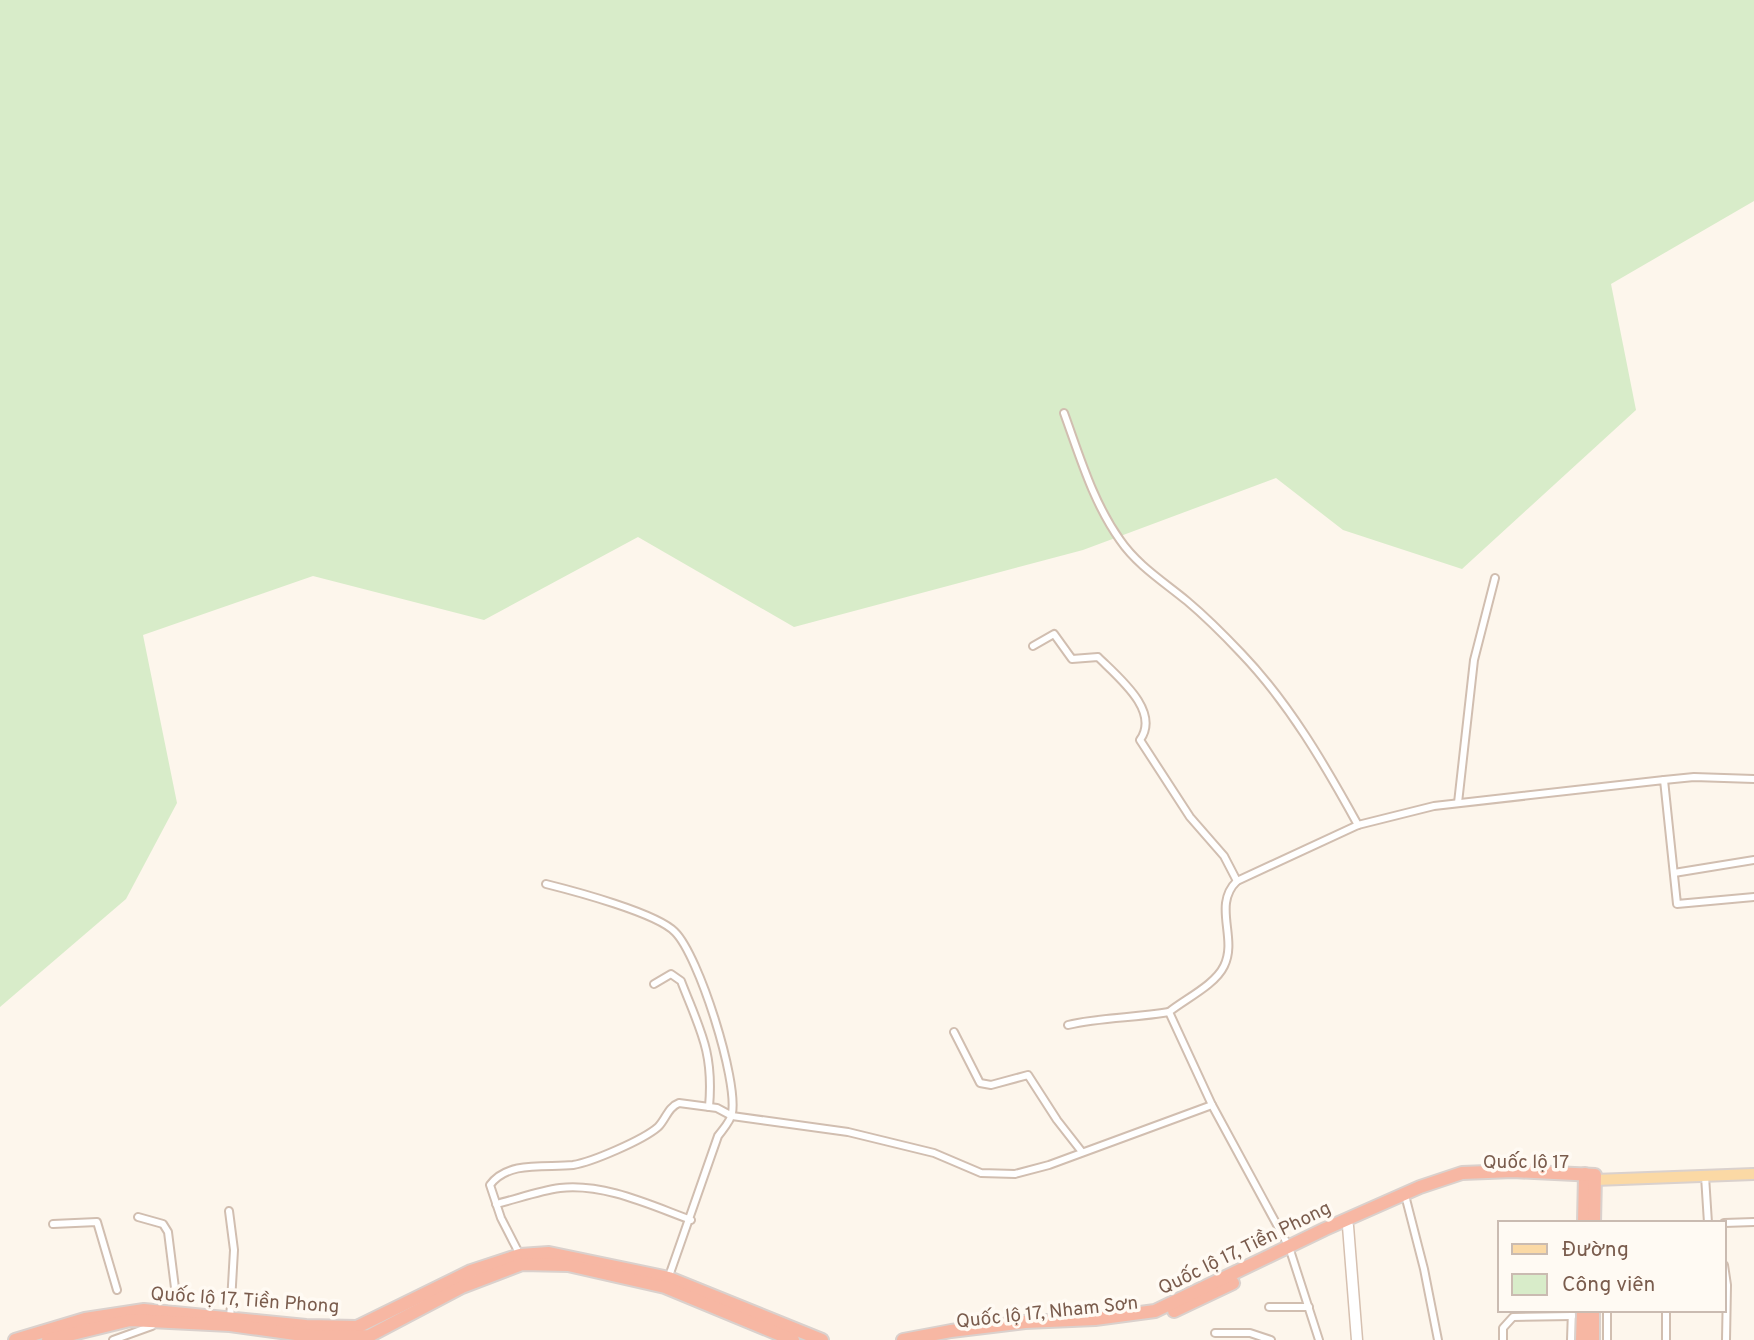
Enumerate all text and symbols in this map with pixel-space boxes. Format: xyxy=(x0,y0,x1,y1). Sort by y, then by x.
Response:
street label: Quốc lộ 17 xyxy=(1483,1151,1569,1175)
street label: Quốc lộ 17, Tiền Phong xyxy=(1155,1197,1335,1301)
legend xyxy=(1498,1221,1726,1312)
text: Đường xyxy=(1562,1237,1629,1264)
text: Công viên xyxy=(1562,1272,1655,1299)
street label: Quốc lộ 17, Tiền Phong xyxy=(150,1282,340,1320)
street label: Quốc lộ 17, Nham Sơn xyxy=(955,1291,1139,1334)

